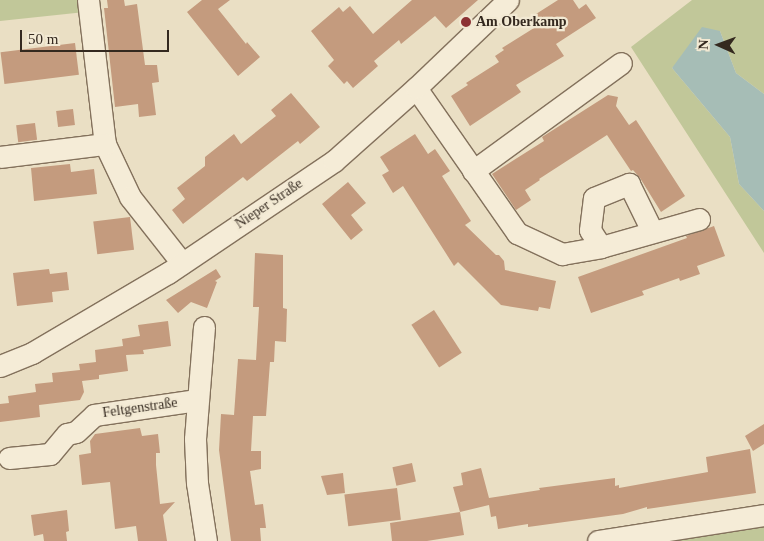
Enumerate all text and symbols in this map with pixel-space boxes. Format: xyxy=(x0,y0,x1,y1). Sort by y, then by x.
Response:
place label: Am Oberkamp xyxy=(476,14,567,30)
marker: Am Oberkamp xyxy=(460,16,472,28)
scale bar xyxy=(22,20,171,52)
north arrow xyxy=(694,20,744,70)
text: 50 m xyxy=(28,31,58,47)
text: N xyxy=(696,39,711,50)
street label: Nieper Straße xyxy=(232,175,306,233)
street label: Feltgenstraße xyxy=(101,394,179,422)

